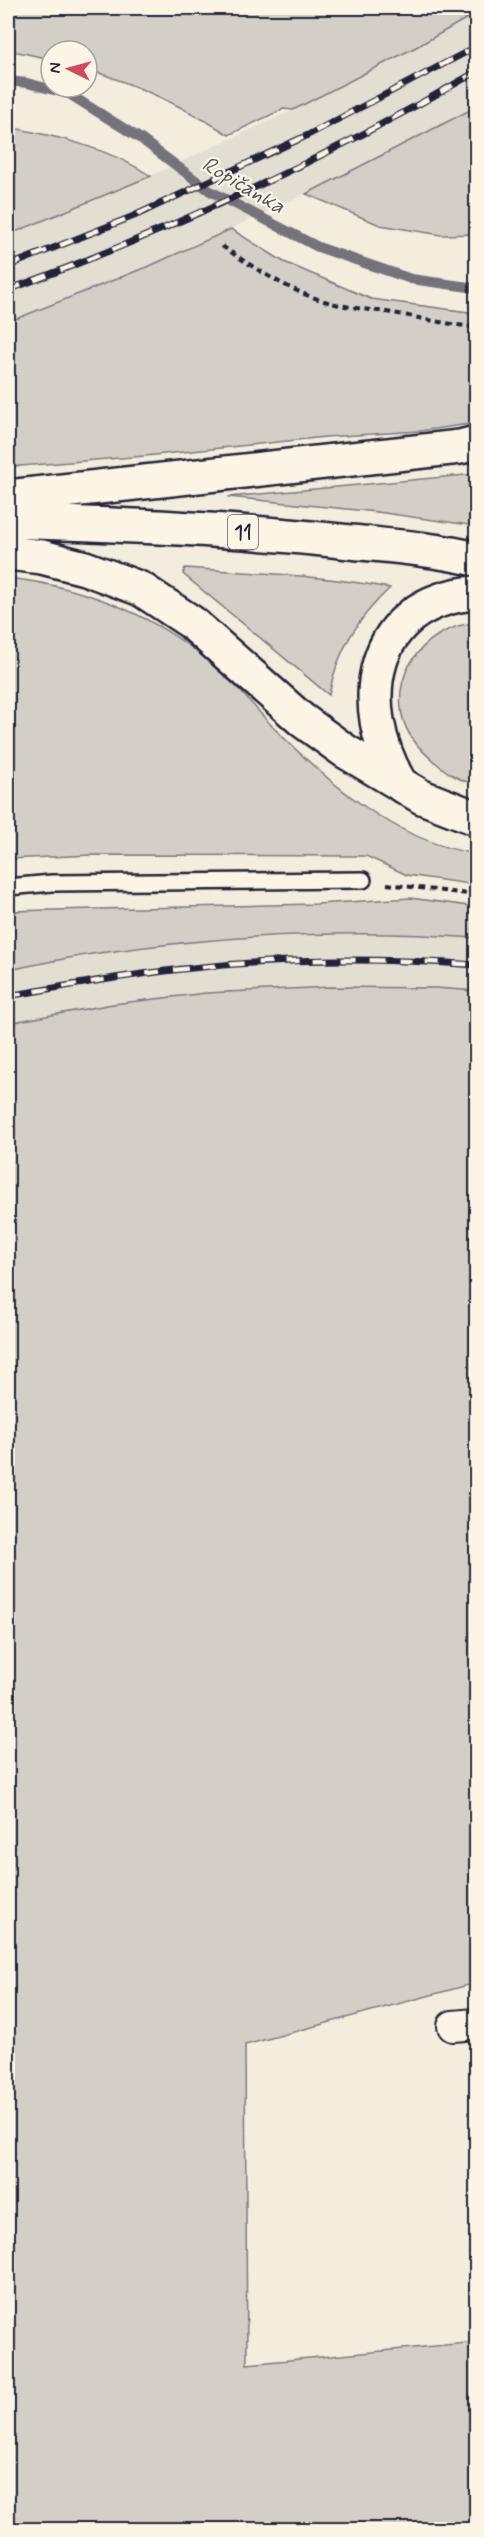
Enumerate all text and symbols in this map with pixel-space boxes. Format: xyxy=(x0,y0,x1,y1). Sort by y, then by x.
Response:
north arrow xyxy=(39,39,99,99)
text: N xyxy=(45,62,66,74)
water label: Ropičanka xyxy=(196,151,290,221)
road number: 11 xyxy=(228,515,258,549)

